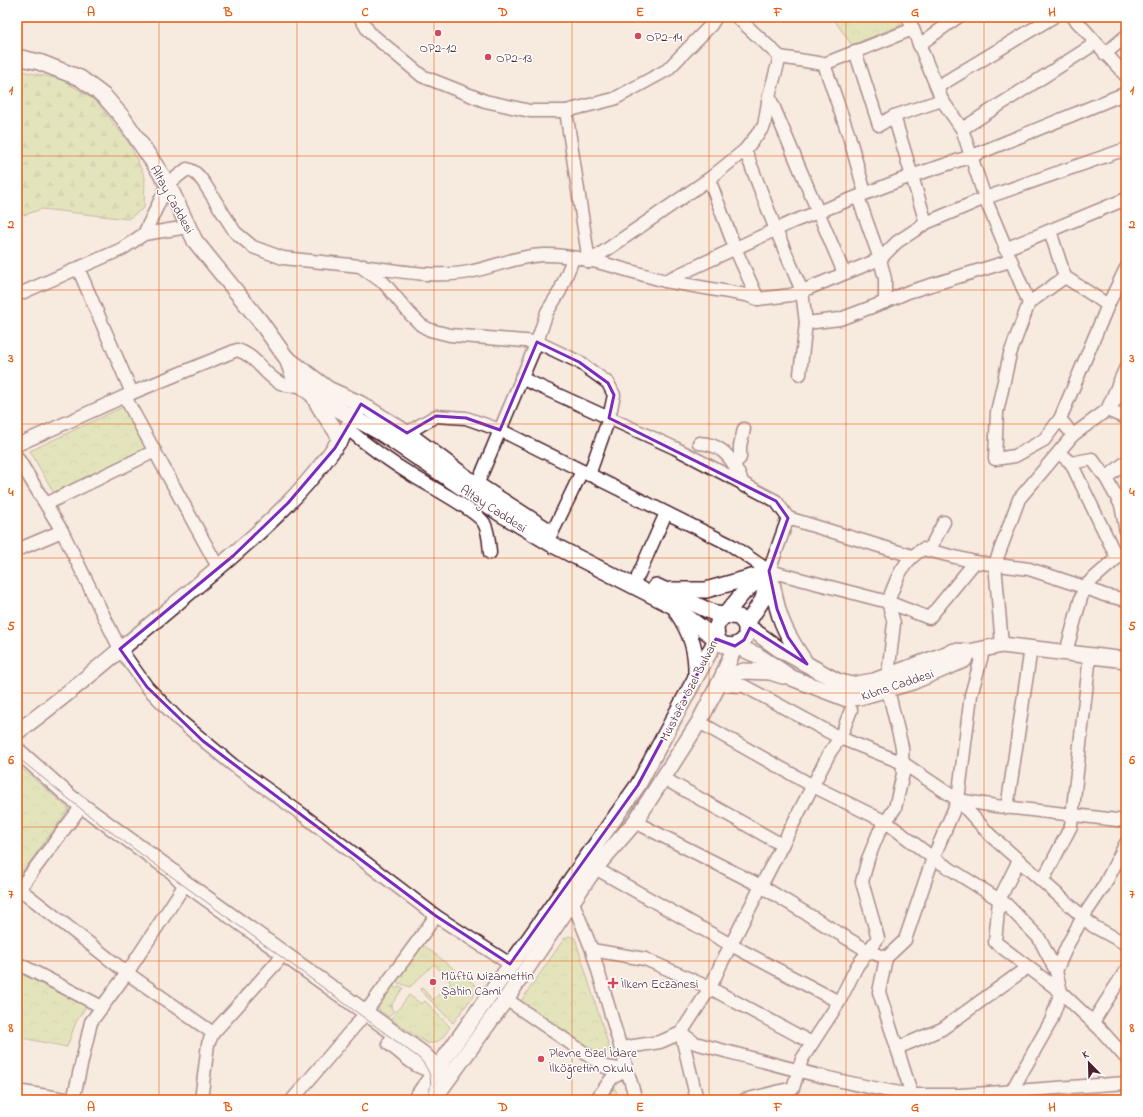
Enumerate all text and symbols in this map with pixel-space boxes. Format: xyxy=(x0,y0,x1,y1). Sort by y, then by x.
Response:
text: A xyxy=(87,3,95,22)
text: B xyxy=(223,3,233,22)
text: C xyxy=(361,3,369,22)
text: D xyxy=(497,3,508,22)
text: E xyxy=(636,3,644,22)
text: F xyxy=(773,3,783,22)
text: G xyxy=(911,3,919,22)
text: H xyxy=(1048,3,1056,22)
marker: OP2-12 xyxy=(433,28,443,38)
place label: OP2-14 xyxy=(646,28,683,47)
marker: OP2-14 xyxy=(633,31,643,41)
place label: OP2-12 xyxy=(419,39,457,58)
place label: OP2-13 xyxy=(496,49,532,68)
marker: OP2-13 xyxy=(483,52,493,62)
text: 1 xyxy=(9,81,14,100)
text: 1 xyxy=(1130,81,1135,100)
street label: Altay Caddesi xyxy=(144,162,198,238)
text: 2 xyxy=(7,215,15,234)
text: 2 xyxy=(1128,215,1136,234)
text: 3 xyxy=(7,349,14,368)
text: 3 xyxy=(1128,349,1135,368)
street label: Altay Caddesi xyxy=(456,481,530,539)
text: 4 xyxy=(7,483,14,502)
text: 4 xyxy=(1128,483,1135,502)
text: 5 xyxy=(7,617,15,636)
text: 5 xyxy=(1128,617,1136,636)
street label: Mustafa Özel Bulvarı xyxy=(656,637,723,745)
street label: Kıbrıs Caddesi xyxy=(859,665,936,706)
text: 6 xyxy=(7,751,14,770)
text: 6 xyxy=(1128,751,1135,770)
text: 7 xyxy=(8,885,14,904)
text: 7 xyxy=(1129,885,1135,904)
place label: Müftü Nizamettin Şahin Cami xyxy=(441,967,534,1001)
place label: İlkem Eczanesi xyxy=(621,975,698,994)
marker: Müftü Nizamettin Şahin Cami xyxy=(428,977,438,987)
marker: İlkem Eczanesi xyxy=(608,978,618,988)
text: 8 xyxy=(8,1019,14,1038)
text: 8 xyxy=(1129,1019,1135,1038)
north arrow xyxy=(1069,1043,1109,1083)
place label: Plevne Özel İdare İlköğretim Okulu xyxy=(549,1044,637,1079)
text: K xyxy=(1080,1046,1092,1063)
marker: Plevne Özel İdare İlköğretim Okulu xyxy=(536,1054,546,1064)
text: A xyxy=(87,1098,95,1117)
text: B xyxy=(223,1098,233,1117)
text: C xyxy=(361,1098,369,1117)
text: D xyxy=(497,1098,508,1117)
text: E xyxy=(636,1098,644,1117)
text: F xyxy=(773,1098,783,1117)
text: G xyxy=(911,1098,919,1117)
text: H xyxy=(1048,1098,1056,1117)

